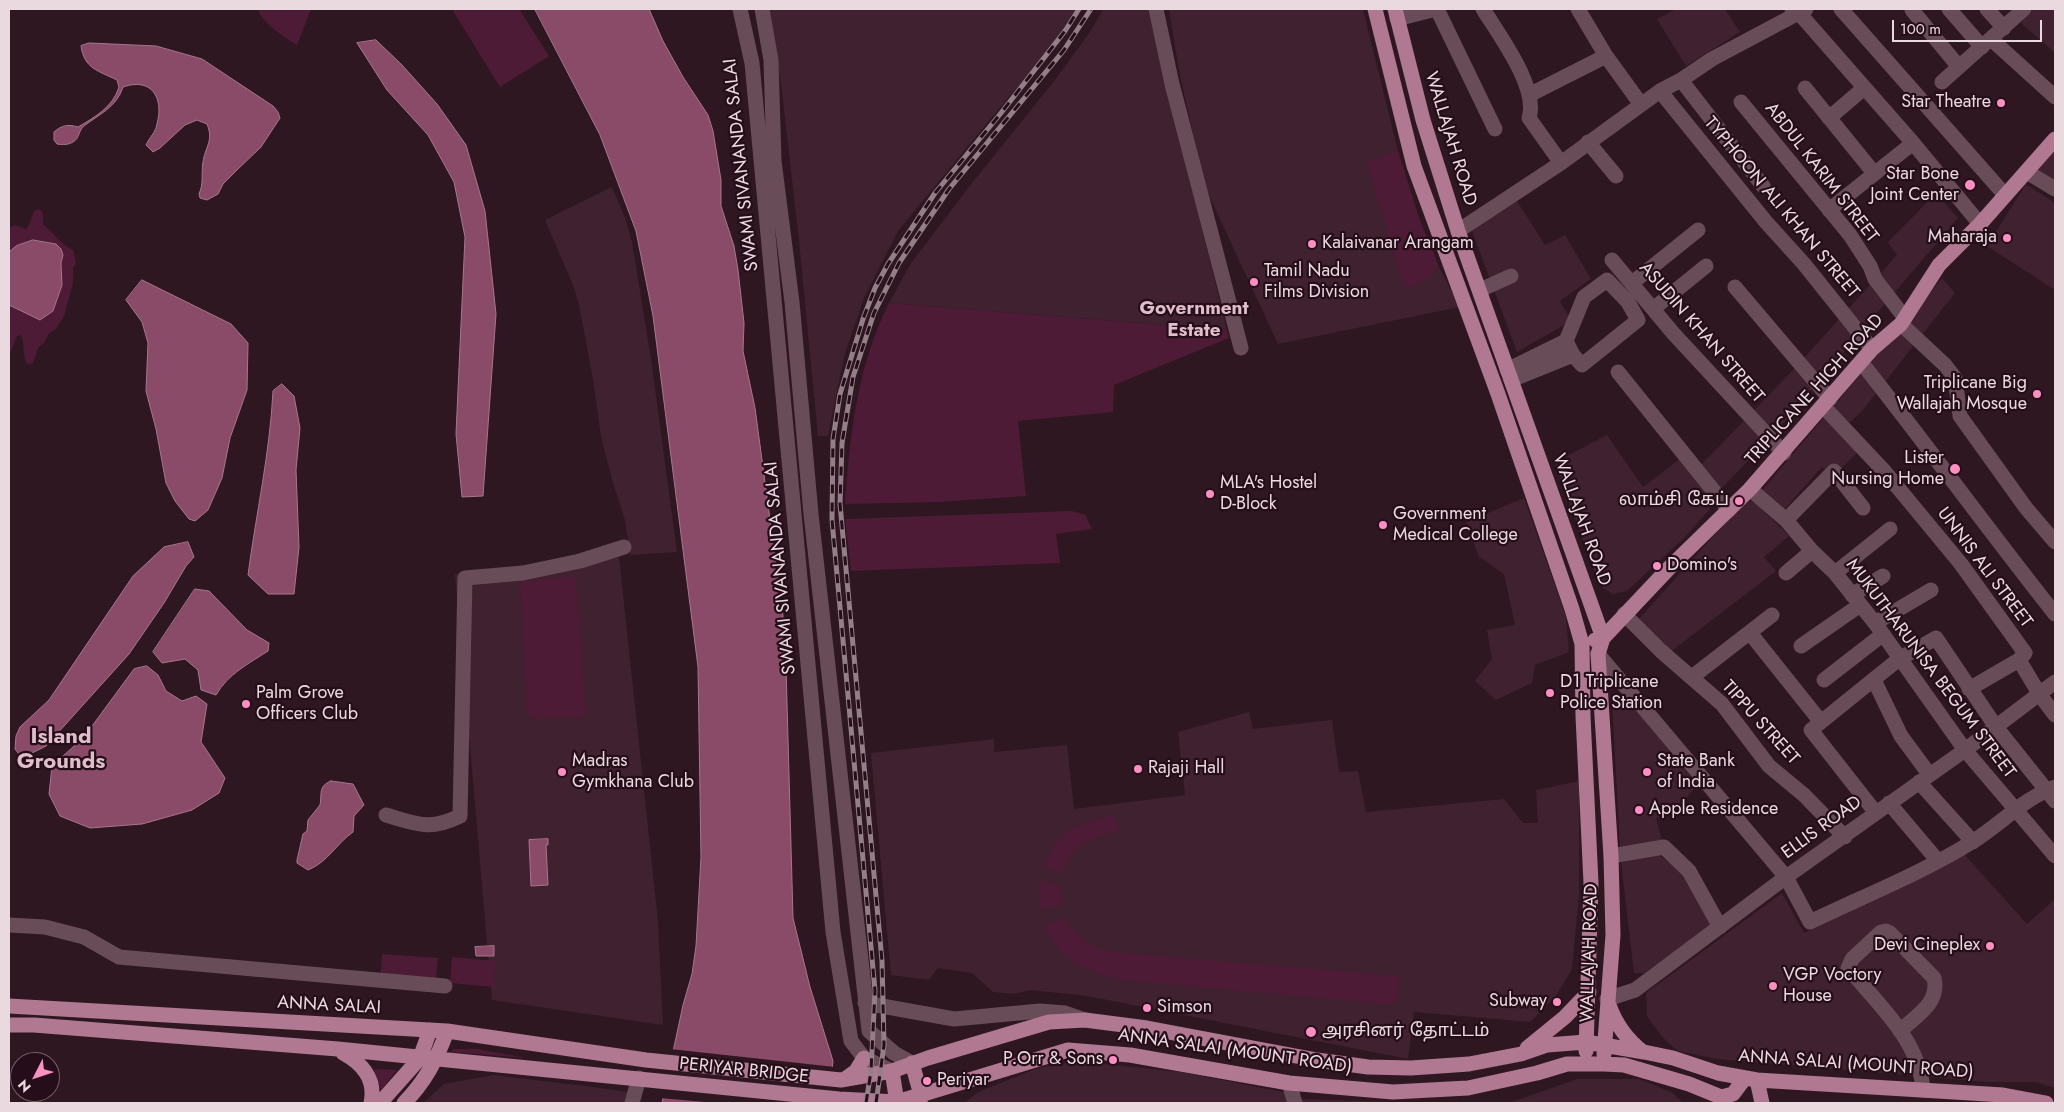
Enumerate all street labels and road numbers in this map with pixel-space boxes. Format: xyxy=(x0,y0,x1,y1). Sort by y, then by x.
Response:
street label: SWAMI SIVANANDA SALAI xyxy=(720,58,764,272)
street label: WALLAJAH ROAD xyxy=(1419,69,1481,209)
street label: ABDUL KARIM STREET xyxy=(1760,99,1882,247)
street label: TYPHOON ALI KHAN STREET xyxy=(1699,113,1863,303)
street label: ASUDIN KHAN STREET xyxy=(1634,258,1768,408)
street label: TRIPLICANE HIGH ROAD xyxy=(1741,310,1889,470)
street label: WALLAJAH ROAD xyxy=(1547,451,1615,589)
street label: SWAMI SIVANANDA SALAI xyxy=(761,461,801,675)
street label: UNNIS ALI STREET xyxy=(1932,504,2036,632)
street label: MUKUTHARUNISA BEGUM STREET xyxy=(1840,555,2020,783)
street label: TIPPU STREET xyxy=(1717,677,1803,769)
street label: ELLIS ROAD xyxy=(1778,792,1866,864)
street label: WALLAJAH ROAD xyxy=(1577,883,1603,1023)
street label: ANNA SALAI xyxy=(277,993,381,1019)
street label: ANNA SALAI (MOUNT ROAD) xyxy=(1117,1025,1353,1079)
street label: ANNA SALAI (MOUNT ROAD) xyxy=(1738,1046,1974,1084)
street label: PERIYAR BRIDGE xyxy=(678,1053,810,1089)

